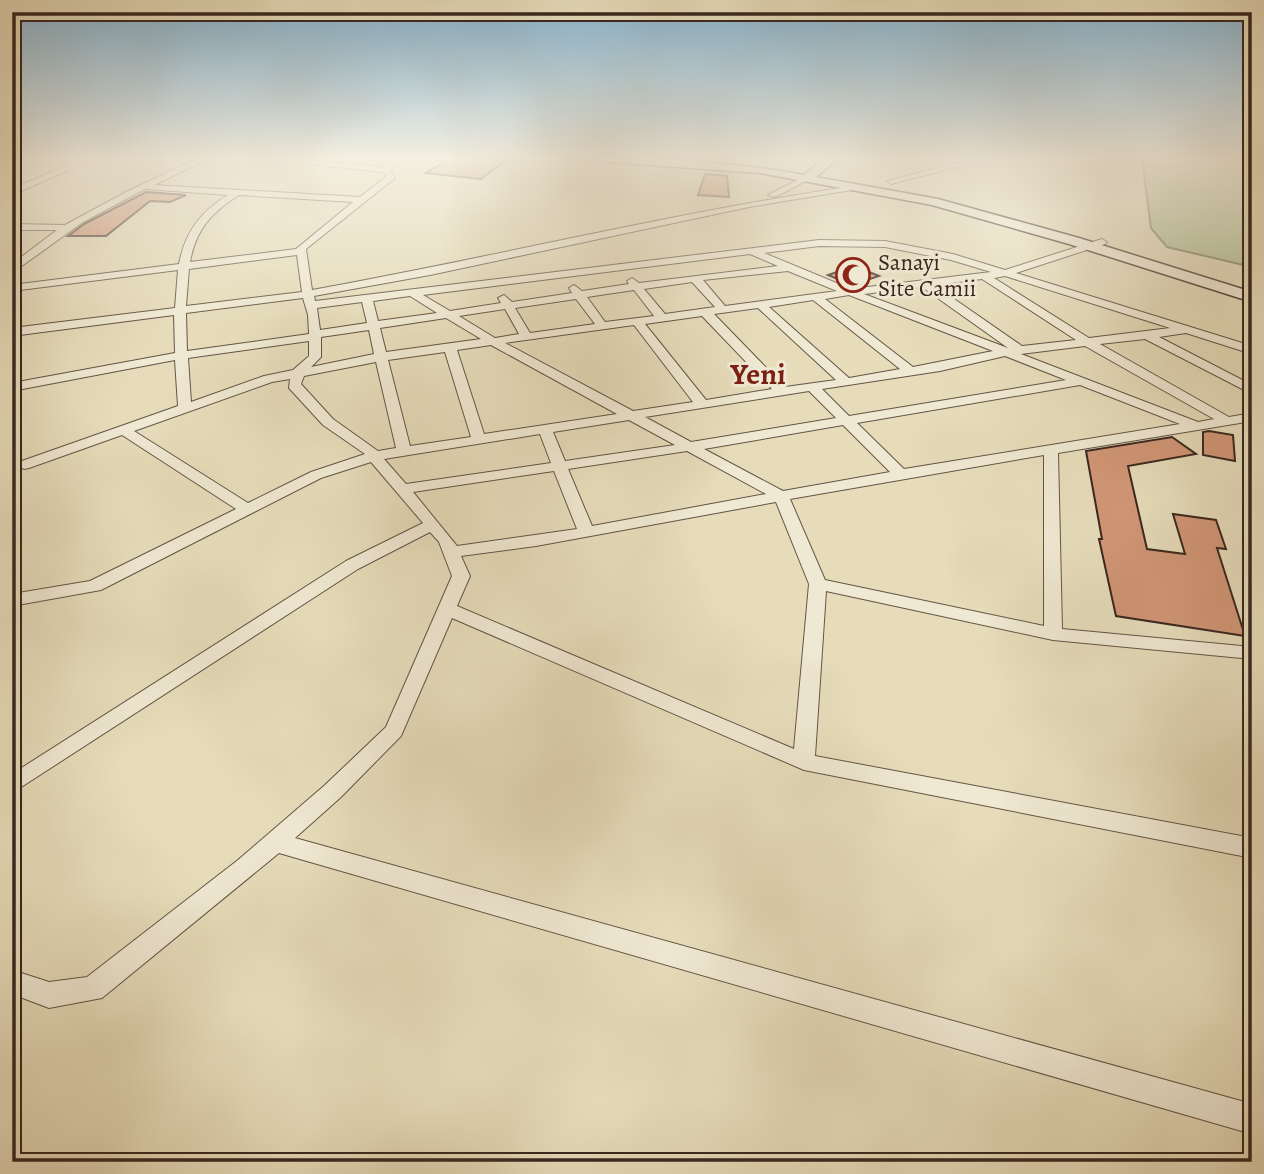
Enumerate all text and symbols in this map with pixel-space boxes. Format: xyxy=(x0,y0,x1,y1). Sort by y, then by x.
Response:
place label: Sanayi Site Camii xyxy=(878,247,976,304)
mosque icon: Sanayi Site Camii xyxy=(834,256,872,294)
district label: Yeni xyxy=(729,354,786,394)

